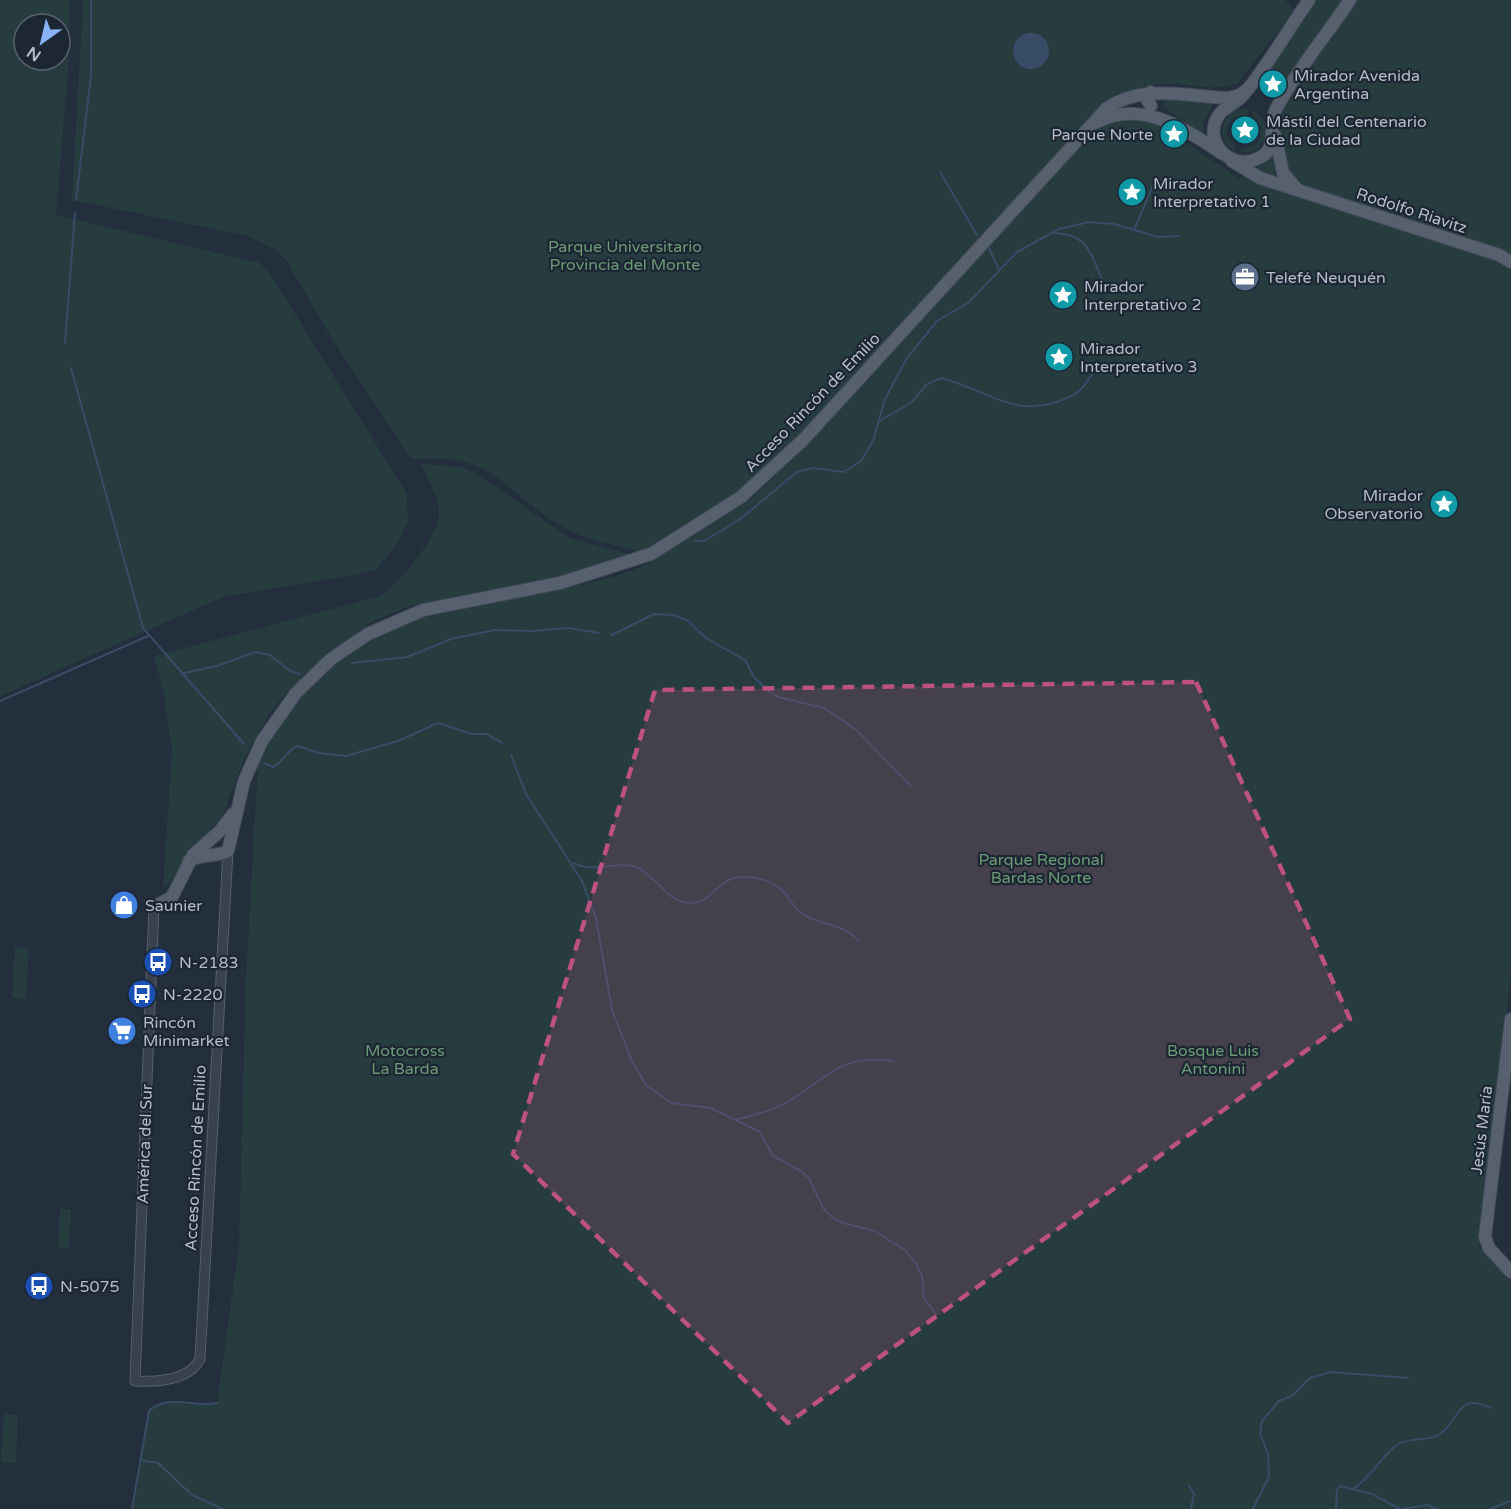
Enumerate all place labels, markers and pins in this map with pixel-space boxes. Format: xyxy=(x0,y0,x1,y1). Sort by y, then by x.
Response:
place label: Mirador Avenida Argentina xyxy=(1294,66,1420,104)
place icon: Mirador Avenida Argentina xyxy=(1257,68,1289,100)
place label: Mástil del Centenario de la Ciudad xyxy=(1266,112,1427,150)
place icon: Mástil del Centenario de la Ciudad xyxy=(1229,114,1261,146)
place icon: Parque Norte xyxy=(1158,118,1190,150)
place label: Parque Norte xyxy=(1051,125,1153,145)
place label: Mirador Interpretativo 1 xyxy=(1153,174,1271,212)
place icon: Mirador Interpretativo 1 xyxy=(1116,176,1148,208)
office icon: Telefé Neuquén xyxy=(1229,261,1261,293)
place label: Telefé Neuquén xyxy=(1266,268,1386,288)
place label: Mirador Interpretativo 2 xyxy=(1084,277,1202,315)
place icon: Mirador Interpretativo 2 xyxy=(1047,279,1079,311)
place label: Mirador Interpretativo 3 xyxy=(1080,339,1198,377)
place icon: Mirador Interpretativo 3 xyxy=(1043,341,1075,373)
place label: Mirador Observatorio xyxy=(1324,486,1424,524)
place icon: Mirador Observatorio xyxy=(1428,488,1460,520)
shop icon: Saunier xyxy=(108,889,140,921)
place label: Saunier xyxy=(145,896,203,916)
bus stop icon: N-2183 xyxy=(142,946,174,978)
place label: N-2183 xyxy=(179,953,239,973)
bus stop icon: N-2220 xyxy=(126,978,158,1010)
place label: N-2220 xyxy=(163,985,223,1005)
place label: Rincón Minimarket xyxy=(143,1013,230,1051)
supermarket icon: Rincón Minimarket xyxy=(106,1015,138,1047)
bus stop icon: N-5075 xyxy=(23,1270,55,1302)
place label: N-5075 xyxy=(60,1277,120,1297)

